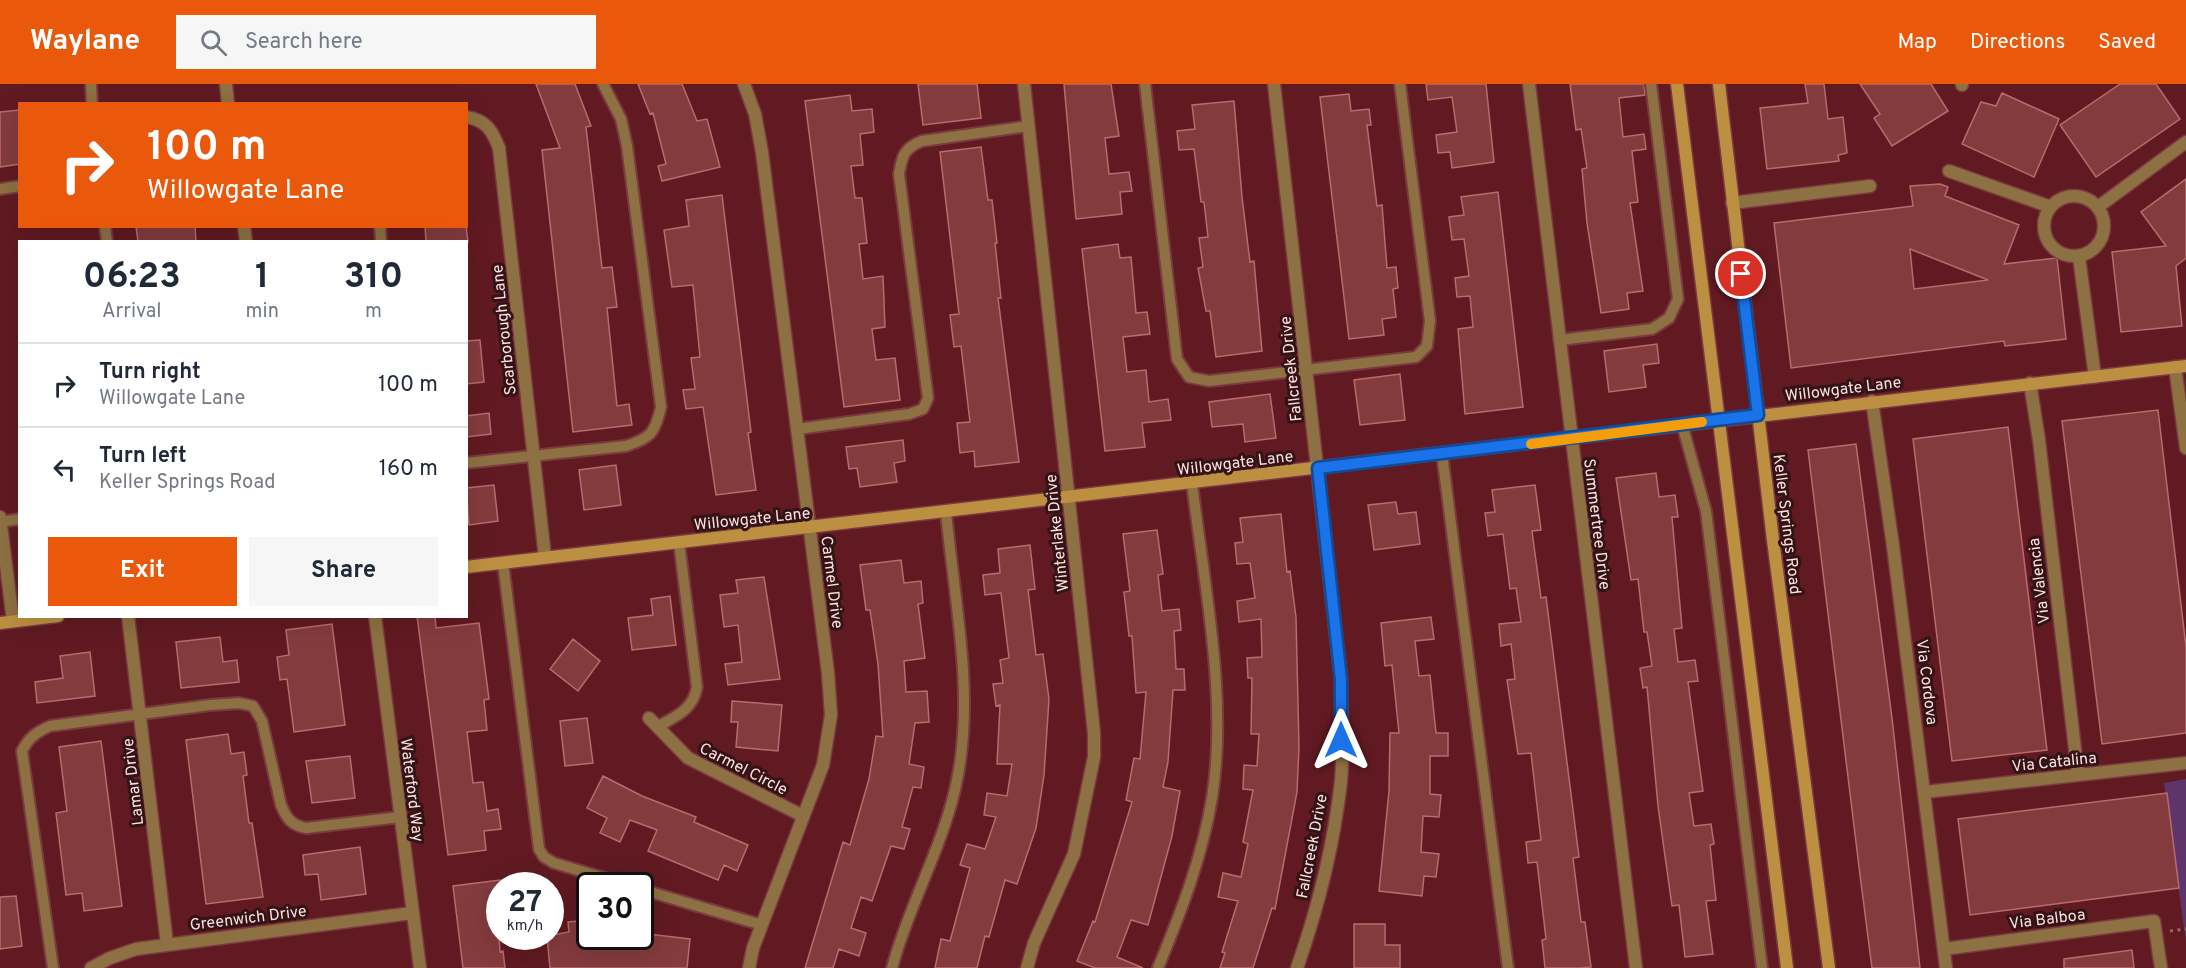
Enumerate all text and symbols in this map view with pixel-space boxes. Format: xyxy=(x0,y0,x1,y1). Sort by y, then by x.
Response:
search box xyxy=(176,15,596,69)
text: Waylane xyxy=(30,24,140,60)
icon: search xyxy=(197,26,230,59)
text: Search here xyxy=(245,29,363,56)
text: Map xyxy=(1897,29,1937,56)
text: Directions xyxy=(1970,29,2065,56)
text: Saved xyxy=(2098,29,2156,56)
text: 100 m xyxy=(147,122,266,175)
icon: right xyxy=(48,126,126,204)
text: Willowgate Lane xyxy=(147,174,344,208)
pin xyxy=(1715,248,1766,299)
text: 06:23 xyxy=(83,255,181,301)
text: 1 xyxy=(255,255,269,301)
text: 310 xyxy=(344,255,403,301)
icon: arrive xyxy=(1724,257,1757,290)
street label: Scarborough Lane xyxy=(488,264,522,396)
text: Arrival xyxy=(102,299,162,325)
text: min xyxy=(246,299,279,325)
text: m xyxy=(365,299,382,325)
street label: Fallcreek Drive xyxy=(1277,315,1307,423)
text: Turn right xyxy=(99,359,201,386)
icon: right xyxy=(48,369,81,402)
text: 100 m xyxy=(378,372,438,399)
street label: Willowgate Lane xyxy=(1784,373,1902,407)
text: Willowgate Lane xyxy=(99,386,245,412)
text: Turn left xyxy=(99,443,187,470)
street label: Willowgate Lane xyxy=(1176,447,1294,481)
icon: left xyxy=(48,453,81,486)
street label: Keller Springs Road xyxy=(1767,453,1805,596)
text: 160 m xyxy=(379,456,438,483)
street label: Summertree Drive xyxy=(1578,458,1614,591)
text: Keller Springs Road xyxy=(99,470,276,496)
street label: Winterlake Drive xyxy=(1042,473,1074,592)
street label: Willowgate Lane xyxy=(693,504,811,536)
street label: Carmel Drive xyxy=(815,535,847,630)
button: Exit xyxy=(48,537,237,606)
button: Share xyxy=(249,537,438,606)
street label: Via Valencia xyxy=(2025,537,2055,625)
street label: Via Cordova xyxy=(1911,638,1941,726)
position arrow xyxy=(1309,708,1373,772)
street label: Lamar Drive xyxy=(119,737,149,827)
street label: Waterford Way xyxy=(395,737,427,843)
street label: Carmel Circle xyxy=(696,739,791,801)
street label: Via Catalina xyxy=(2011,749,2098,777)
street label: Fallcreek Drive xyxy=(1293,792,1333,900)
speed limit sign: 30 xyxy=(576,872,654,950)
text: 27 xyxy=(508,885,542,922)
street label: Greenwich Drive xyxy=(189,902,308,936)
street label: Via Balboa xyxy=(2008,905,2087,935)
text: km/h xyxy=(507,917,543,936)

